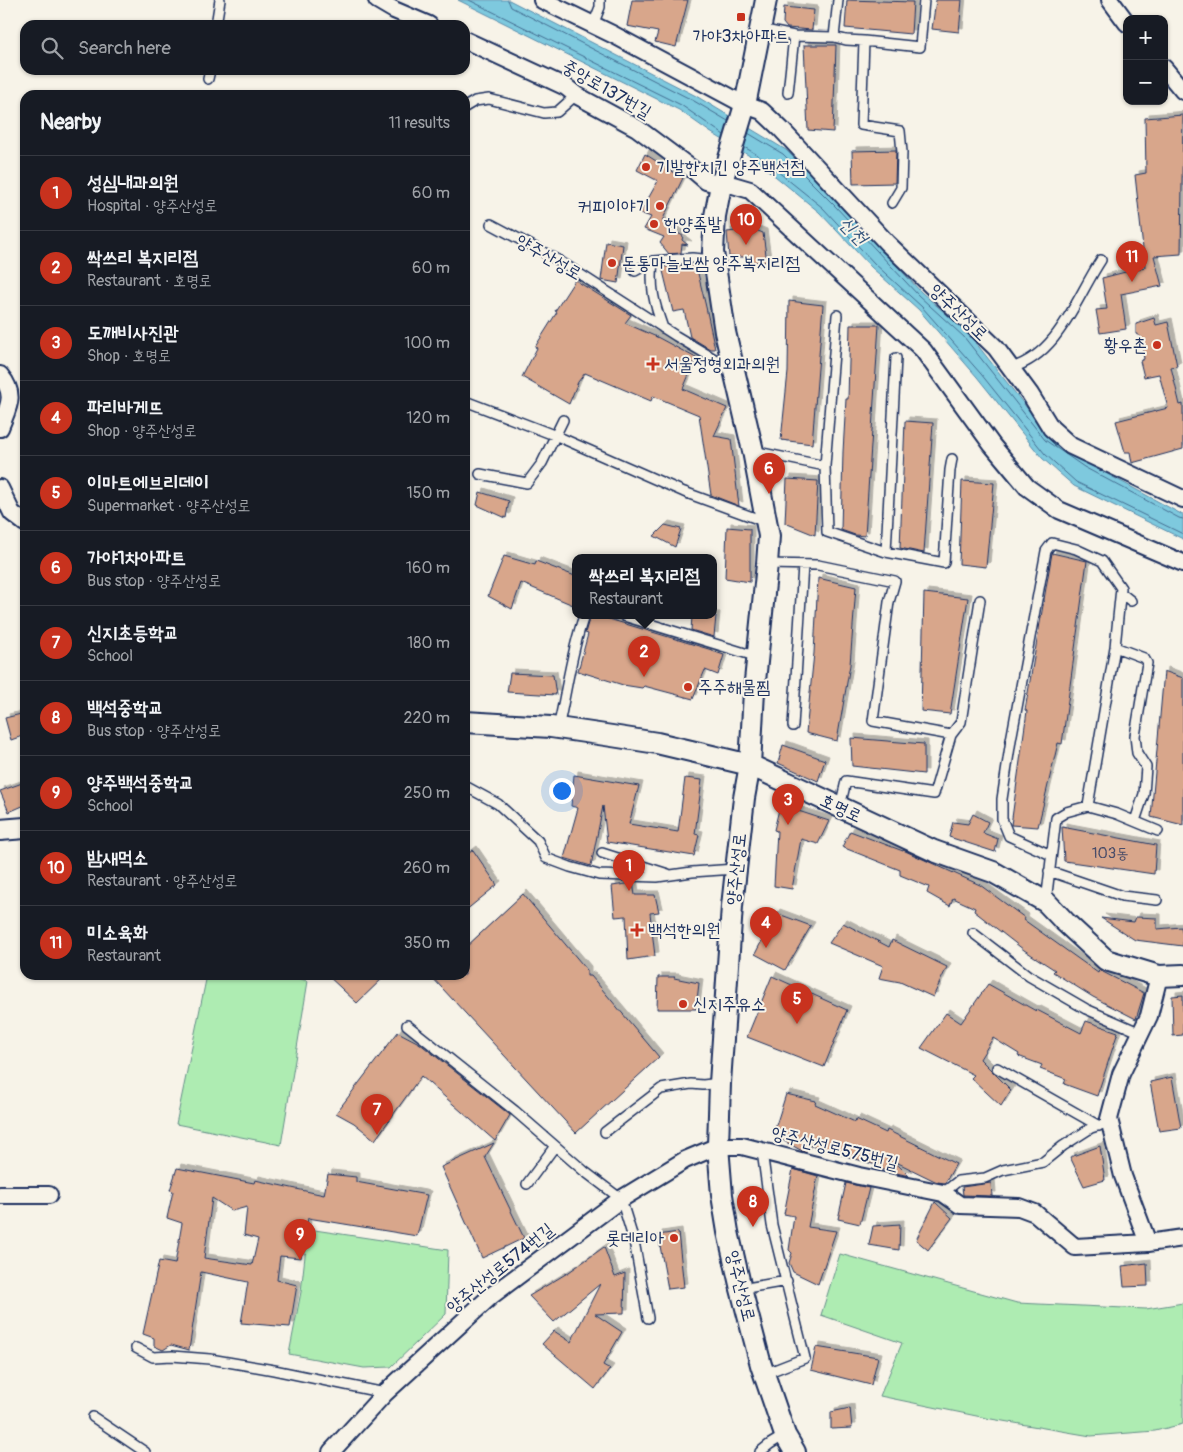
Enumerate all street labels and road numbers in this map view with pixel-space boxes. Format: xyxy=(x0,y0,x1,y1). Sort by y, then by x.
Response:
street label: 중앙로137번길 xyxy=(558,55,656,124)
street label: 양주산성로 xyxy=(512,229,586,285)
street label: 양주산성로 xyxy=(925,279,993,346)
street label: 호명로 xyxy=(816,789,865,828)
street label: 양주산성로 xyxy=(721,832,752,906)
street label: 양주산성로575번길 xyxy=(769,1122,901,1176)
street label: 양주산성로574번길 xyxy=(442,1218,559,1319)
street label: 양주산성로 xyxy=(721,1248,760,1324)

